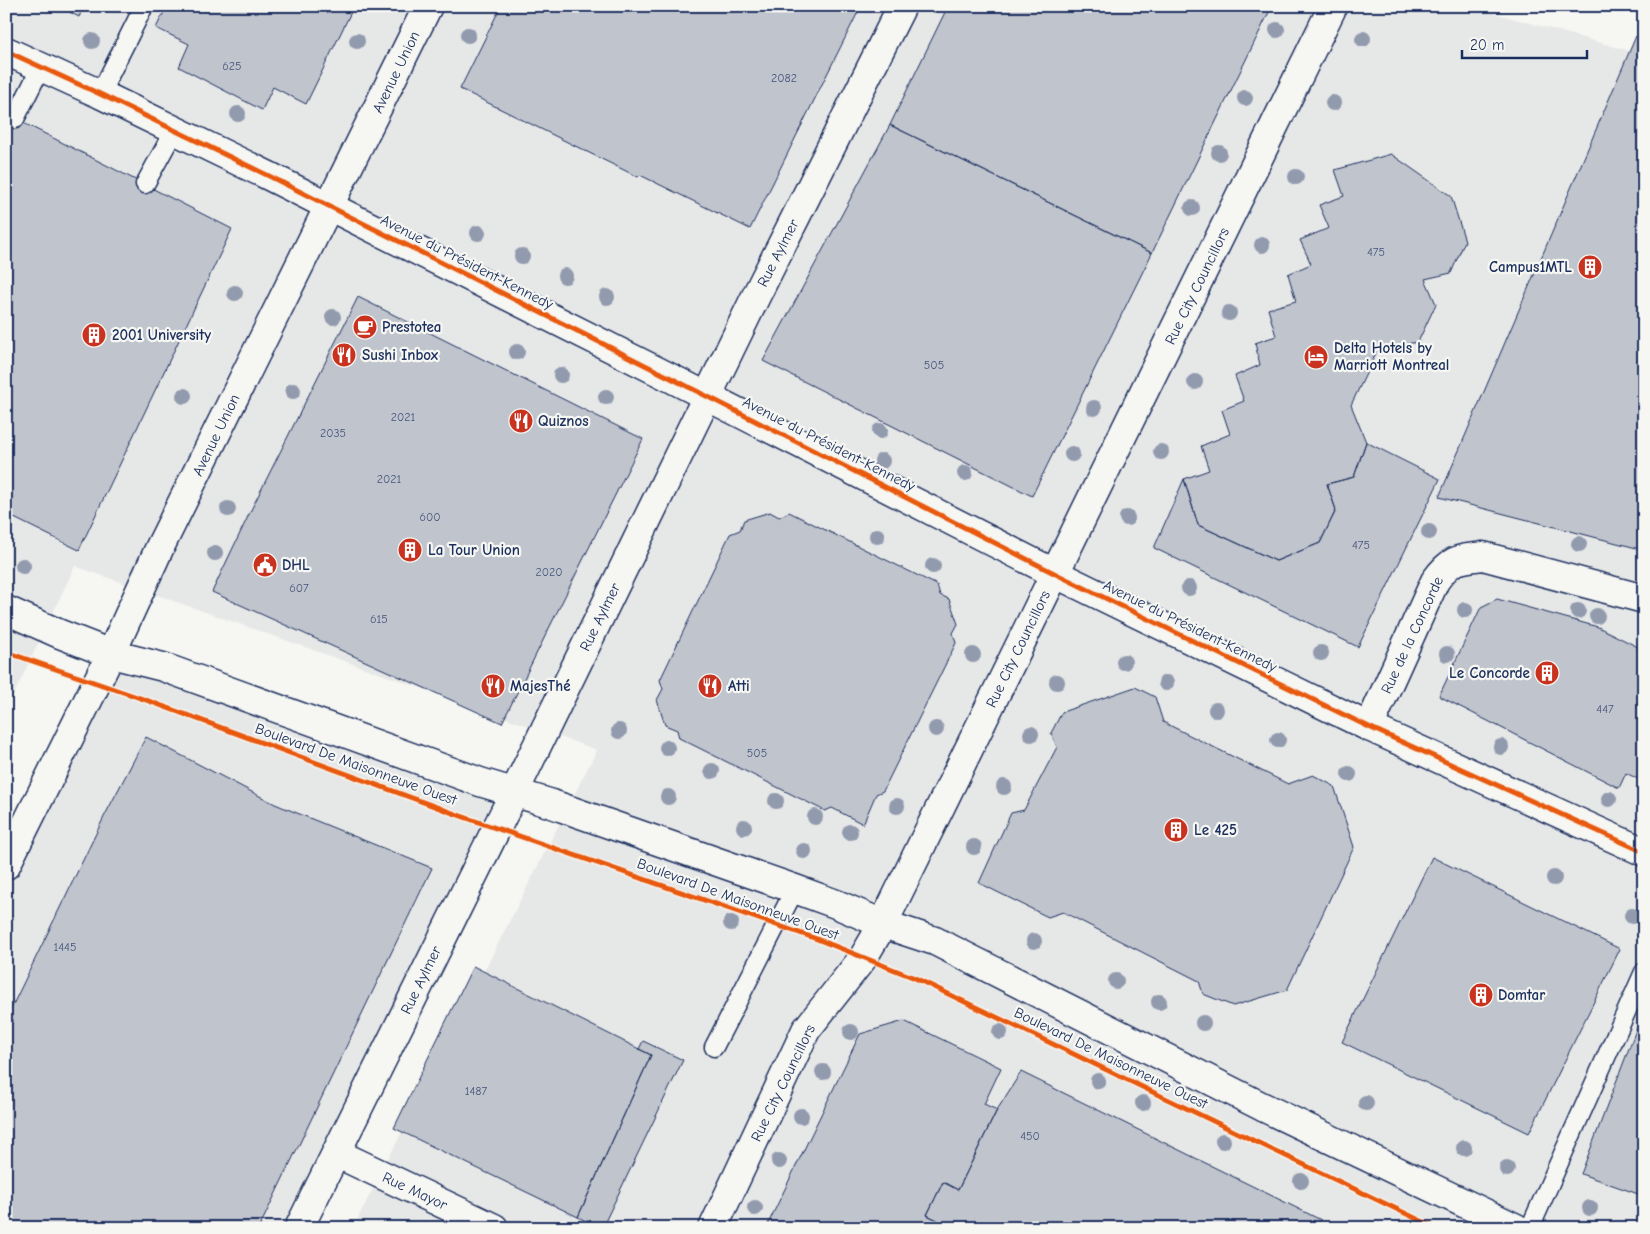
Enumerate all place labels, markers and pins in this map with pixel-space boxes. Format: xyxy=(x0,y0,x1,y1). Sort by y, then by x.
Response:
building icon: Campus1MTL xyxy=(1577,254,1603,280)
place label: Campus1MTL xyxy=(1489,258,1572,276)
cafe icon: Prestotea xyxy=(352,314,378,340)
place label: Prestotea xyxy=(382,318,441,336)
building icon: 2001 University xyxy=(81,322,107,348)
place label: 2001 University xyxy=(112,326,211,344)
place label: Delta Hotels by Marriott Montreal xyxy=(1334,339,1449,374)
restaurant icon: Sushi Inbox xyxy=(331,342,357,368)
hotel icon: Delta Hotels by Marriott Montreal xyxy=(1303,344,1329,370)
place label: Sushi Inbox xyxy=(362,346,439,364)
restaurant icon: Quiznos xyxy=(508,408,534,434)
place label: Quiznos xyxy=(538,412,589,430)
building icon: La Tour Union xyxy=(397,537,423,563)
place label: La Tour Union xyxy=(428,541,520,559)
public building icon: DHL xyxy=(252,552,278,578)
place label: DHL xyxy=(282,556,310,574)
building icon: Le Concorde xyxy=(1534,660,1560,686)
place label: Le Concorde xyxy=(1449,664,1530,682)
restaurant icon: MajesThé xyxy=(480,673,506,699)
restaurant icon: Atti xyxy=(697,673,723,699)
place label: MajesThé xyxy=(510,677,571,695)
place label: Atti xyxy=(728,677,750,695)
building icon: Le 425 xyxy=(1163,817,1189,843)
place label: Le 425 xyxy=(1194,821,1237,839)
building icon: Domtar xyxy=(1468,982,1494,1008)
place label: Domtar xyxy=(1498,986,1545,1004)

